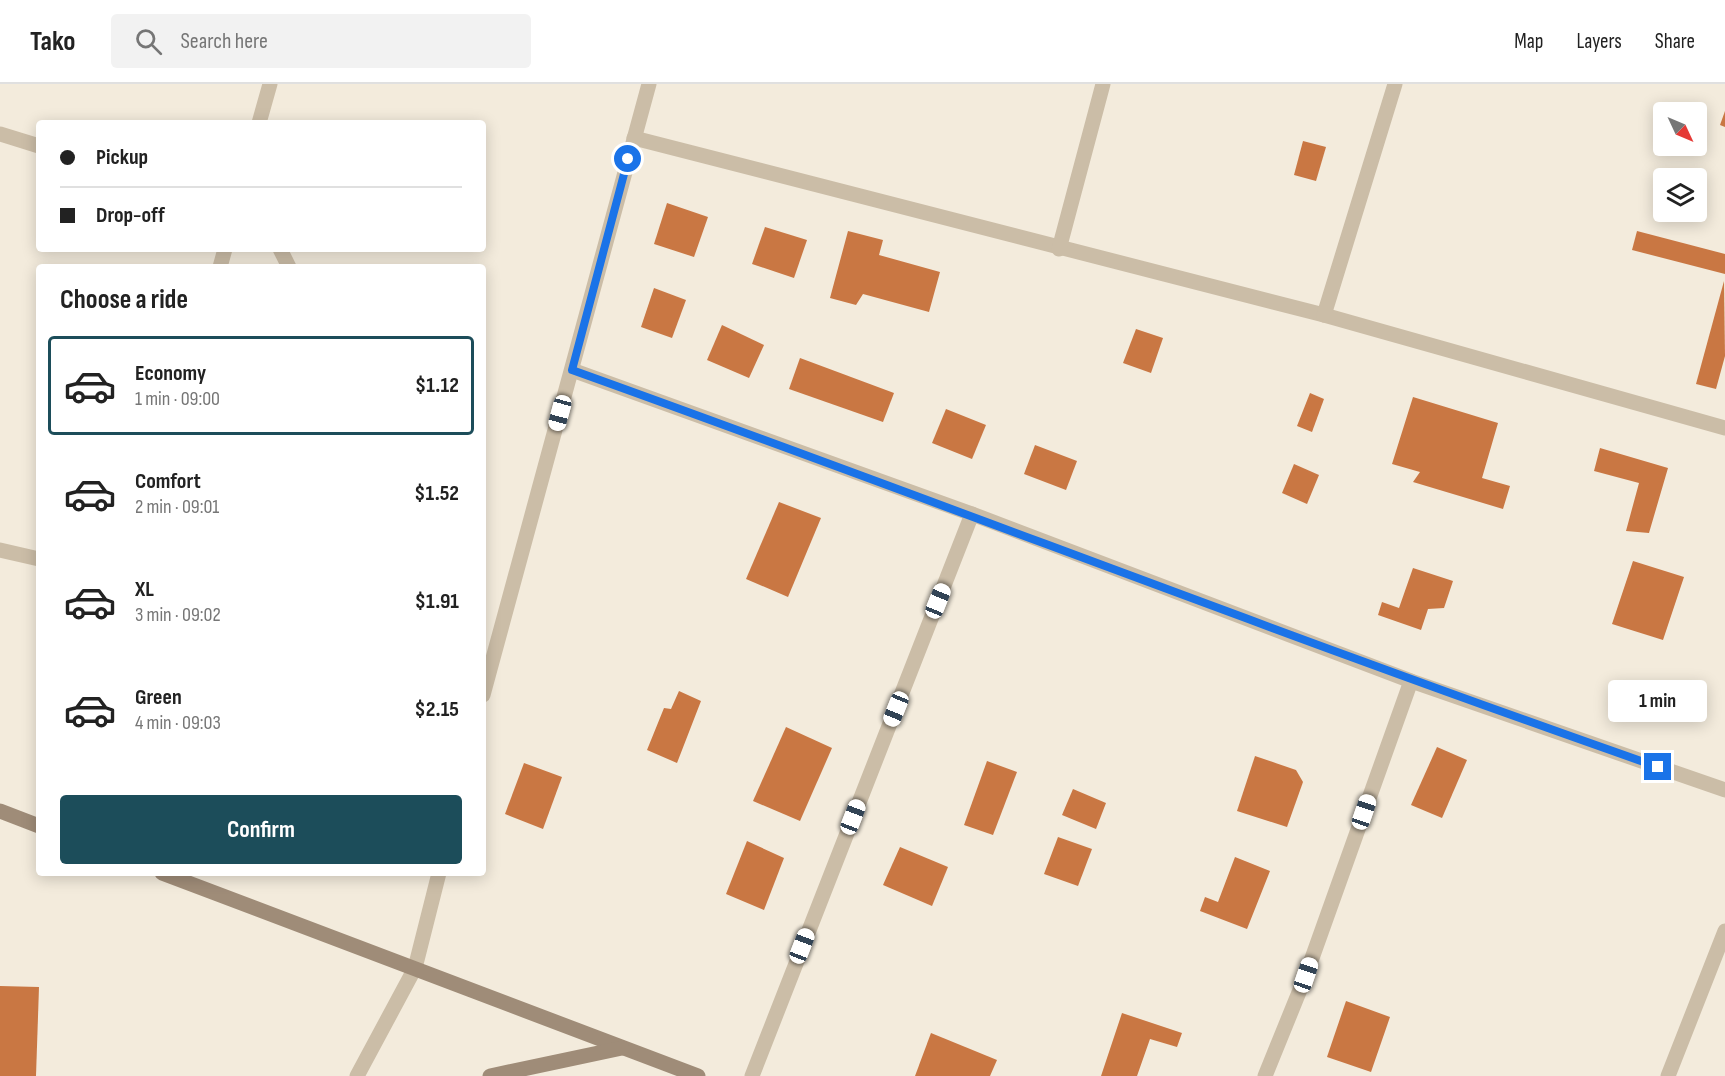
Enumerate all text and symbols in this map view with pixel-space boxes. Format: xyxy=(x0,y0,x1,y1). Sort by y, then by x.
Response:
search box xyxy=(111,14,531,68)
text: Tako xyxy=(30,25,75,58)
icon: search xyxy=(132,25,165,58)
text: Search here xyxy=(180,28,268,55)
text: Map xyxy=(1514,29,1543,54)
text: Layers xyxy=(1576,29,1622,54)
text: Share xyxy=(1655,29,1695,54)
north arrow xyxy=(1653,102,1707,156)
map controls xyxy=(1653,102,1707,222)
text: Pickup xyxy=(96,144,148,171)
route start xyxy=(614,145,641,172)
button: layers xyxy=(1653,168,1707,222)
text: Drop-off xyxy=(96,202,165,229)
text: Choose a ride xyxy=(60,284,188,316)
icon: car xyxy=(63,359,117,413)
text: Economy xyxy=(135,360,206,387)
text: $1.12 xyxy=(415,372,459,399)
text: 1 min · 09:00 xyxy=(135,387,220,411)
car xyxy=(547,393,573,433)
icon: car xyxy=(63,467,117,521)
text: Comfort xyxy=(135,468,201,495)
text: $1.52 xyxy=(414,480,459,507)
text: 2 min · 09:01 xyxy=(135,495,219,519)
icon: car xyxy=(63,575,117,629)
text: XL xyxy=(135,576,154,603)
car xyxy=(923,581,953,621)
text: $1.91 xyxy=(415,588,459,615)
text: 3 min · 09:02 xyxy=(135,603,221,627)
callout: 1 min xyxy=(1608,680,1708,722)
icon: car xyxy=(63,683,117,737)
text: Green xyxy=(135,684,182,711)
car xyxy=(881,689,911,729)
text: 1 min xyxy=(1639,689,1676,713)
text: $2.15 xyxy=(415,696,459,723)
text: 4 min · 09:03 xyxy=(135,711,221,735)
route end xyxy=(1644,753,1671,780)
car xyxy=(1350,792,1378,832)
button: Confirm xyxy=(60,795,462,864)
car xyxy=(838,797,868,837)
car xyxy=(787,926,817,966)
car xyxy=(1292,955,1320,995)

